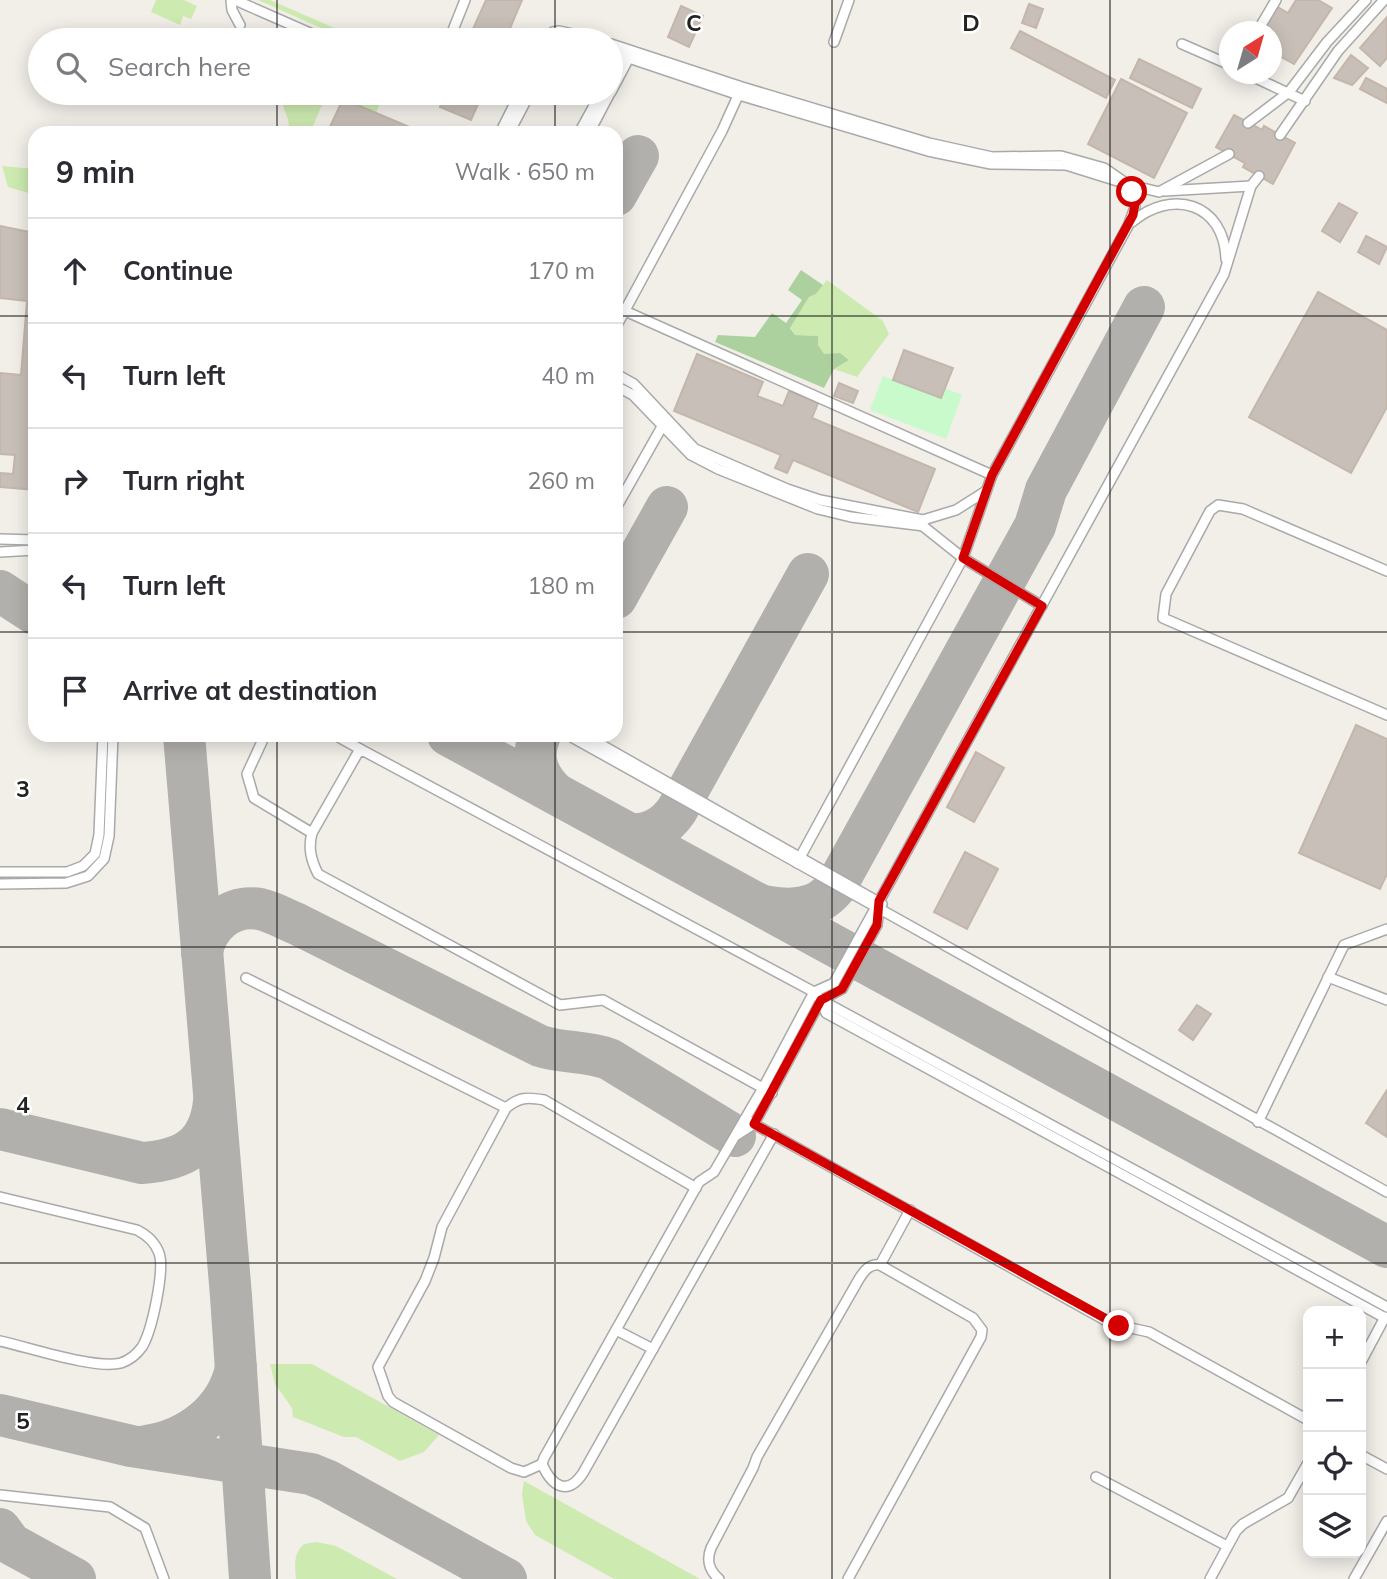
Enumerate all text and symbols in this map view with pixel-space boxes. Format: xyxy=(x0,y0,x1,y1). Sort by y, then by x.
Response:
text: C xyxy=(686,8,702,37)
text: D xyxy=(962,8,980,37)
north arrow xyxy=(1219,21,1282,84)
search box xyxy=(28,28,623,105)
icon: search xyxy=(52,48,90,86)
text: Search here xyxy=(108,50,251,83)
text: 9 min xyxy=(56,153,135,191)
text: Walk · 650 m xyxy=(455,157,595,186)
route start xyxy=(1116,176,1147,207)
icon: ahead xyxy=(56,252,94,290)
text: Continue xyxy=(123,254,233,287)
text: 170 m xyxy=(527,256,595,285)
icon: left xyxy=(56,357,94,395)
text: Turn left xyxy=(123,359,225,392)
text: 40 m xyxy=(541,361,595,390)
icon: right xyxy=(56,462,94,500)
text: Turn right xyxy=(123,464,244,497)
text: 260 m xyxy=(527,466,595,495)
icon: left xyxy=(56,567,94,605)
text: Turn left xyxy=(123,569,225,602)
text: 180 m xyxy=(527,571,595,600)
icon: arrive xyxy=(56,672,94,710)
text: Arrive at destination xyxy=(123,674,378,707)
text: 3 xyxy=(16,774,30,803)
text: 4 xyxy=(16,1090,30,1119)
map controls xyxy=(1303,1306,1366,1558)
button: + xyxy=(1303,1306,1366,1369)
route end xyxy=(1103,1310,1134,1341)
button: − xyxy=(1303,1369,1366,1432)
text: 5 xyxy=(16,1406,30,1435)
button: locate xyxy=(1303,1432,1366,1495)
button: layers xyxy=(1303,1495,1366,1558)

